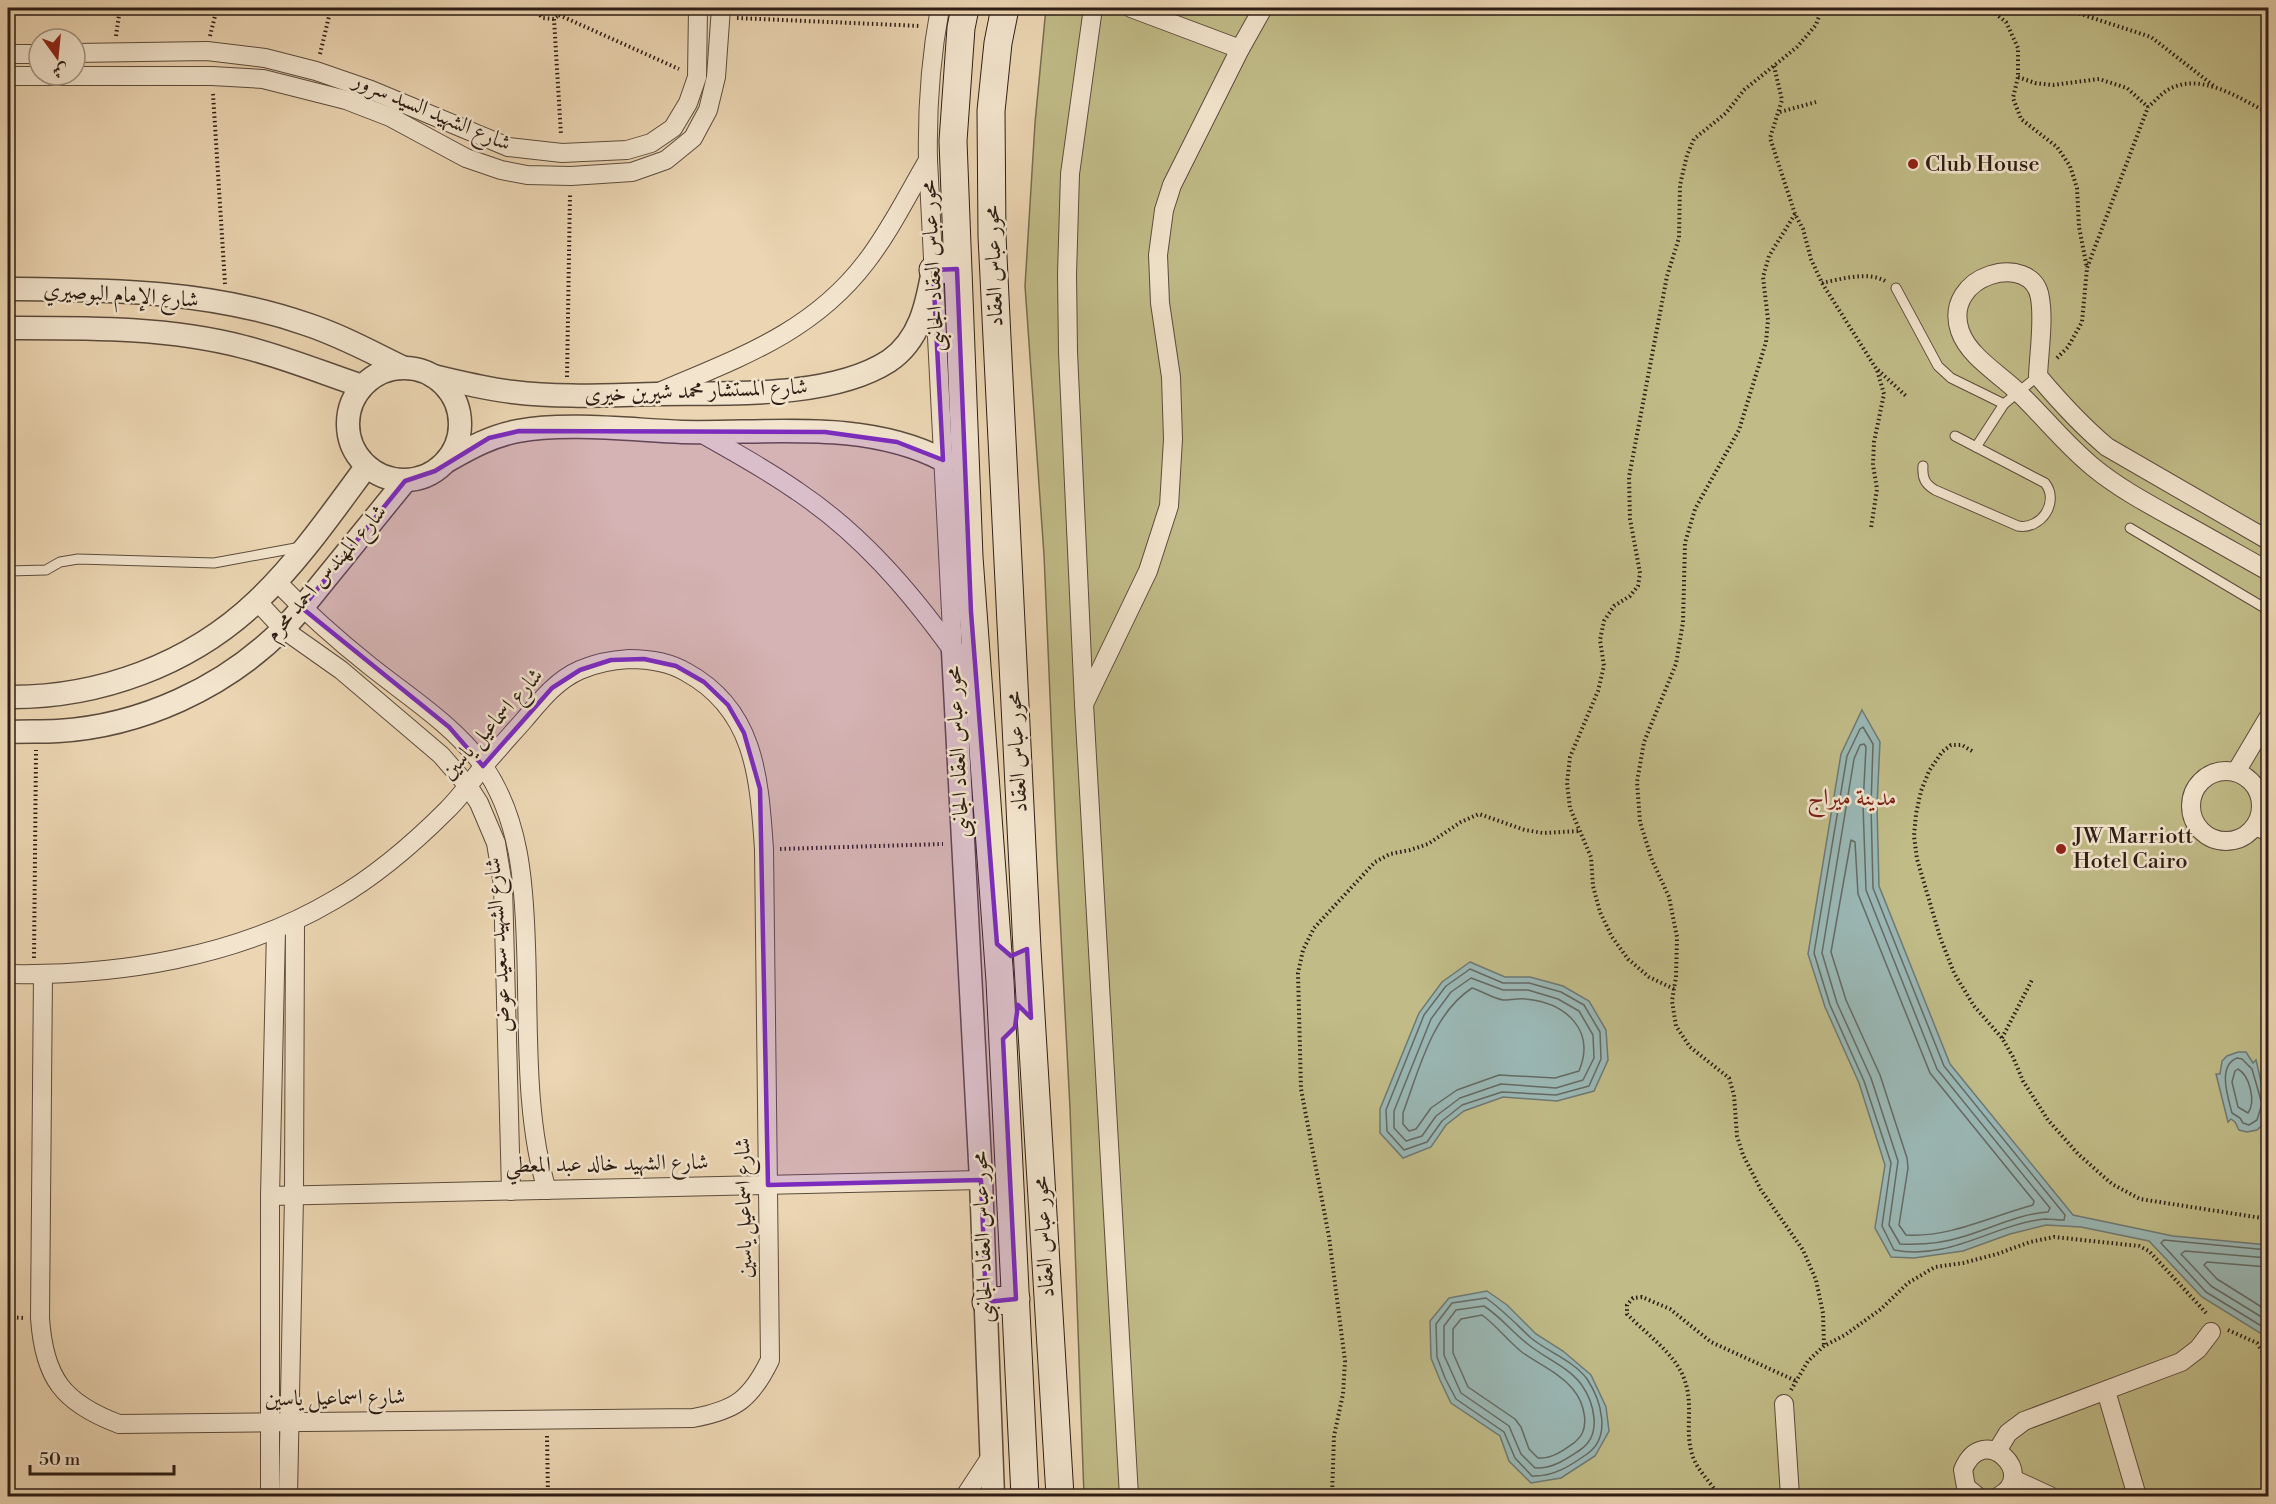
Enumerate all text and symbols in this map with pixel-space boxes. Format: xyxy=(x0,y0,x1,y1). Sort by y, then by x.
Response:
north arrow xyxy=(27,27,87,87)
text: ش xyxy=(50,59,71,82)
street label: شارع الشهيد السيد سرور xyxy=(346,66,515,161)
place label: Club House xyxy=(1925,151,2040,178)
marker: Club House xyxy=(1906,157,1920,171)
street label: محور عباس العقاد الجانبى xyxy=(915,179,953,353)
street label: محور عباس العقاد xyxy=(978,204,1010,327)
street label: شارع الإمام البوصيري xyxy=(42,276,200,319)
street label: شارع المستشار محمد شيرين خيرى xyxy=(584,374,808,412)
street label: شارع المهندس احمد محرم xyxy=(259,499,397,650)
street label: شارع اسماعيل ياسين xyxy=(435,663,552,788)
street label: محور عباس العقاد الجانبى xyxy=(940,665,978,839)
street label: محور عباس العقاد xyxy=(1000,690,1034,813)
district label: مدينة ميراج xyxy=(1807,783,1897,818)
place label: JW Marriott Hotel Cairo xyxy=(2072,823,2193,875)
marker: JW Marriott Hotel Cairo xyxy=(2054,842,2068,856)
street label: شارع الشهيد سعيد عوض xyxy=(479,856,523,1034)
street label: شارع اسماعيل ياسين xyxy=(729,1137,763,1279)
street label: شارع الشهيد خالد عبد المعطي xyxy=(505,1149,709,1185)
street label: محور عباس العقاد الجانبى xyxy=(966,1150,1001,1323)
street label: محور عباس العقاد xyxy=(1027,1175,1061,1298)
street label: شارع اسماعيل ياسين xyxy=(264,1383,406,1417)
scale bar xyxy=(30,1438,174,1476)
text: 50 m xyxy=(39,1448,81,1471)

